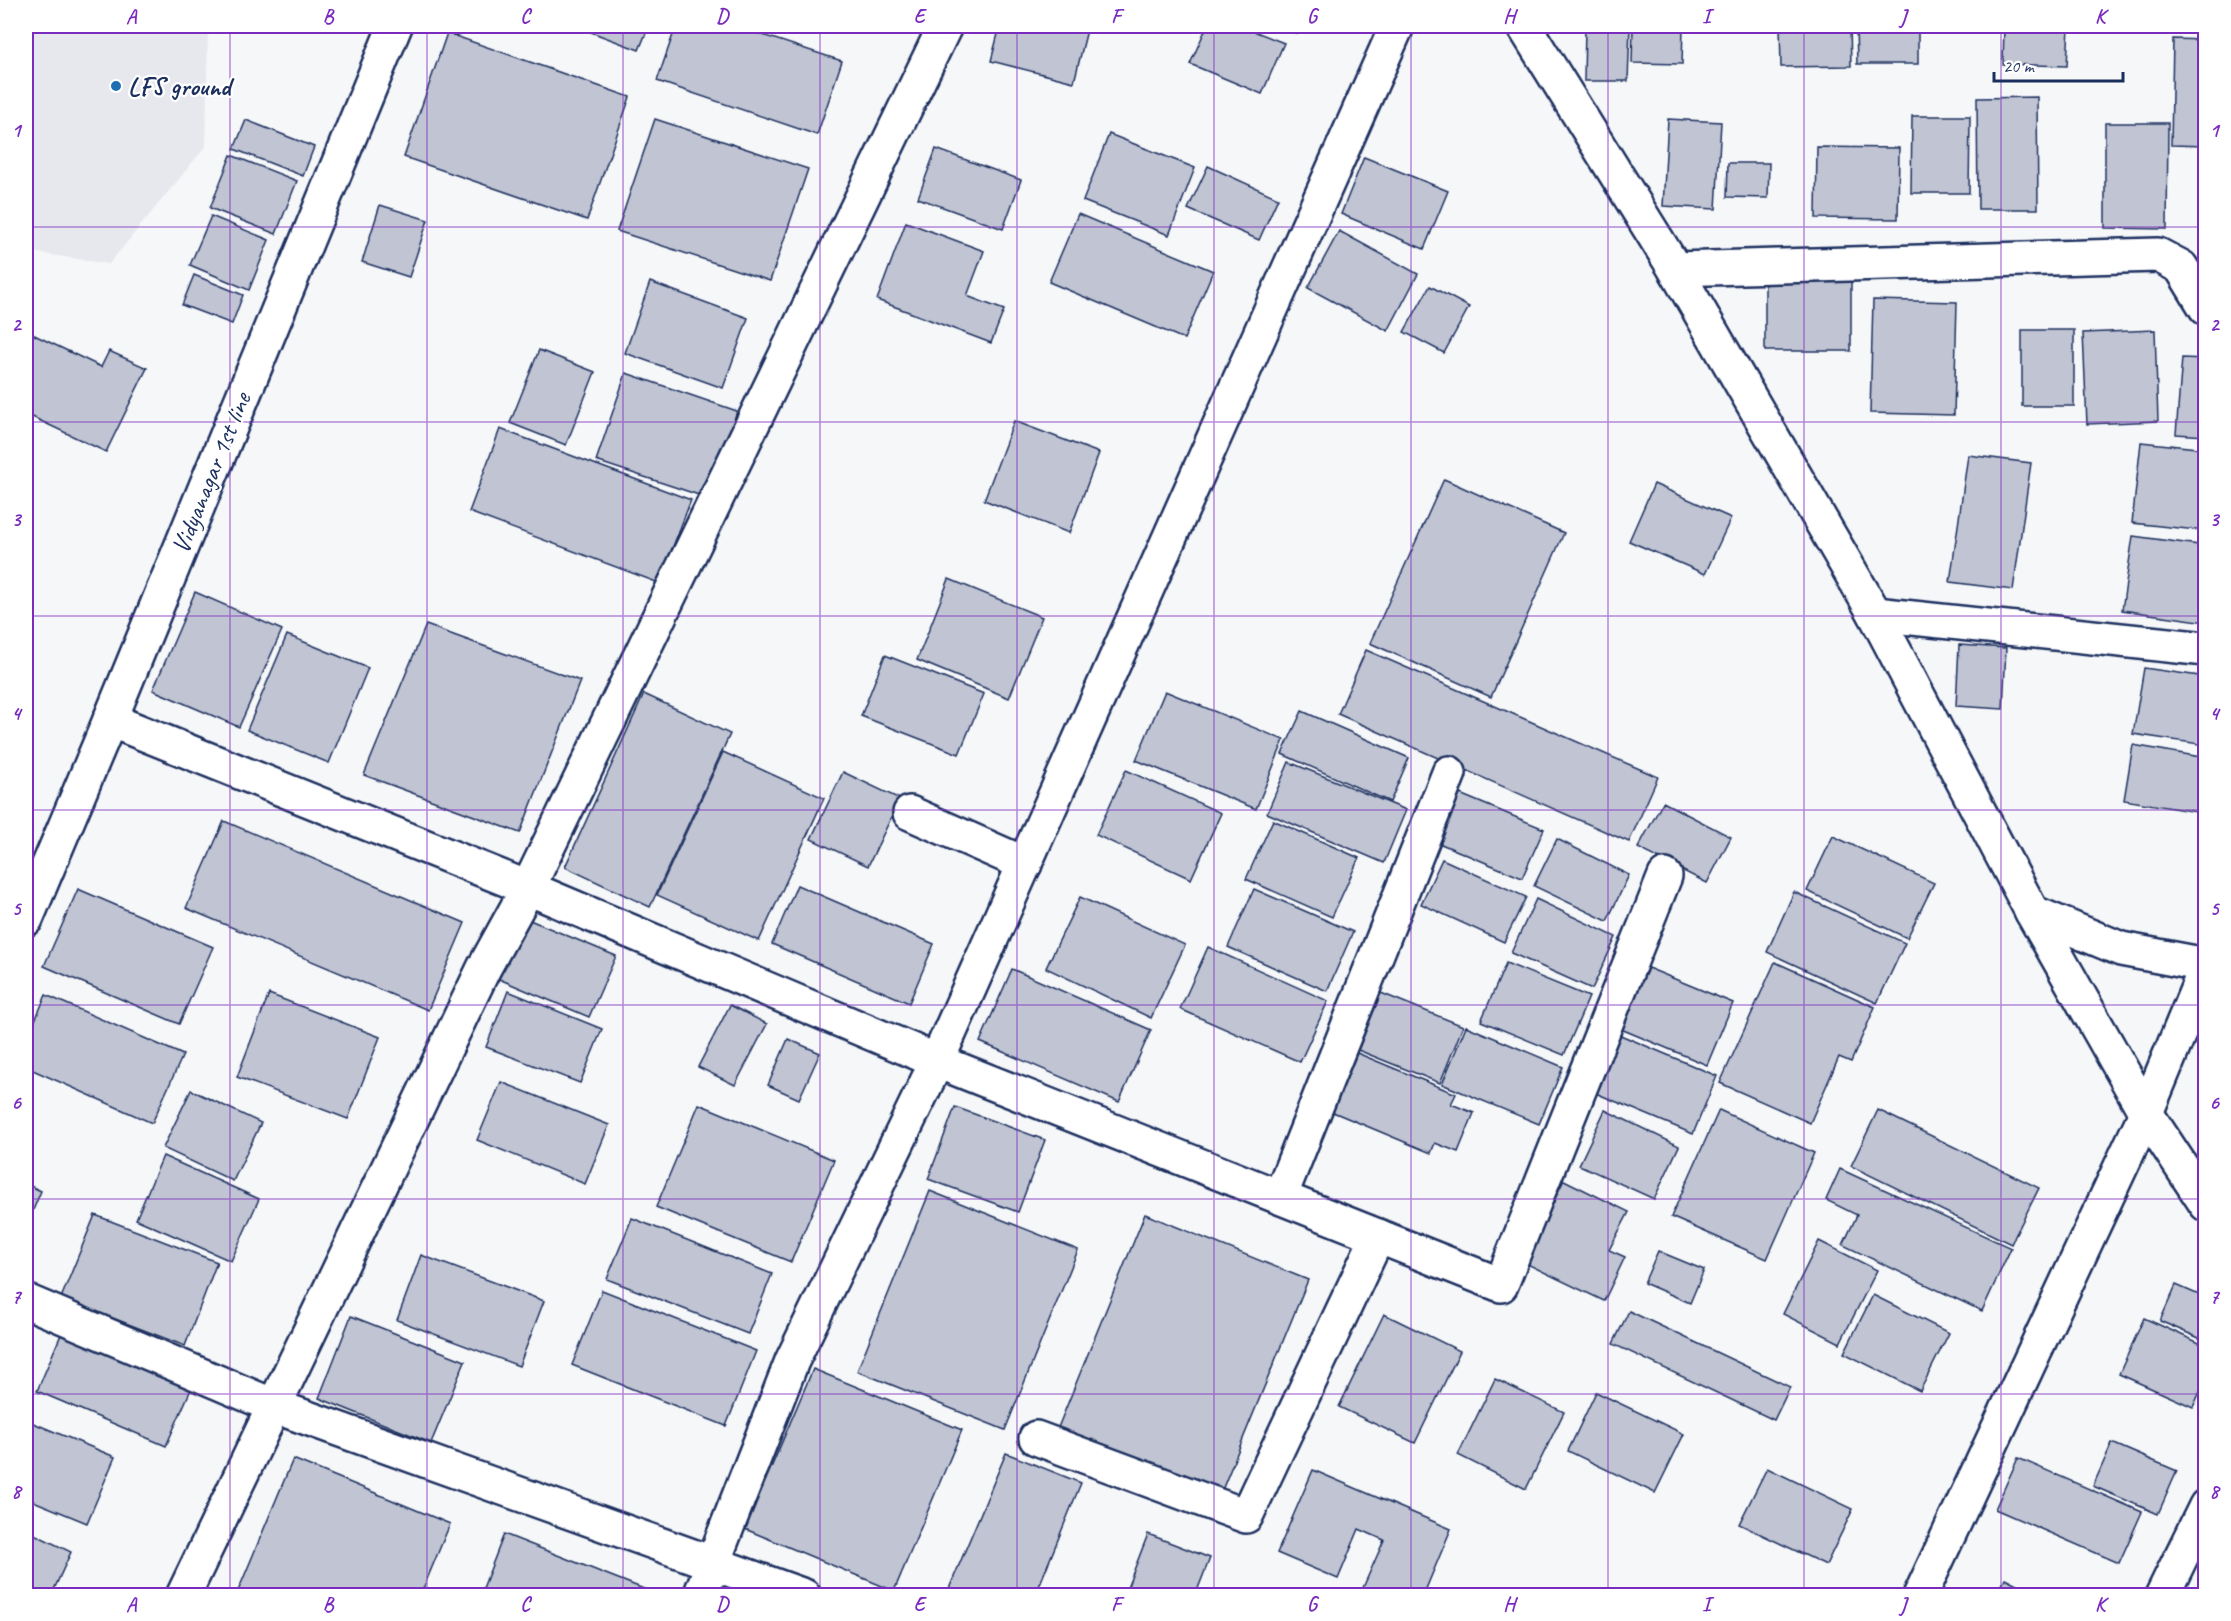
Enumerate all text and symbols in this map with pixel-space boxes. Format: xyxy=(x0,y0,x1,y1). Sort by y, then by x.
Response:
text: A xyxy=(126,4,138,29)
text: B xyxy=(323,4,335,29)
text: C xyxy=(520,4,532,29)
text: D xyxy=(716,4,730,29)
text: E xyxy=(914,4,928,29)
text: F xyxy=(1111,4,1125,29)
text: G xyxy=(1307,4,1320,29)
text: H xyxy=(1503,4,1518,29)
text: I xyxy=(1702,4,1715,29)
text: J xyxy=(1898,4,1910,29)
text: K xyxy=(2095,4,2109,29)
scale bar xyxy=(1994,45,2123,83)
text: 20 m xyxy=(2003,55,2036,77)
place label: LFS ground xyxy=(128,70,235,103)
marker: LFS ground xyxy=(109,79,123,93)
text: 1 xyxy=(12,118,23,143)
text: 1 xyxy=(2210,118,2221,143)
text: 2 xyxy=(12,312,23,337)
text: 2 xyxy=(2210,312,2221,337)
street label: Vidyanagar 1st line xyxy=(164,386,259,558)
text: 3 xyxy=(12,507,23,532)
text: 3 xyxy=(2210,507,2221,532)
text: 4 xyxy=(12,701,24,726)
text: 4 xyxy=(2210,701,2222,726)
text: 5 xyxy=(12,896,23,921)
text: 5 xyxy=(2210,896,2221,921)
text: 6 xyxy=(11,1090,22,1115)
text: 6 xyxy=(2209,1090,2220,1115)
text: 7 xyxy=(12,1284,23,1309)
text: 7 xyxy=(2210,1284,2221,1309)
text: 8 xyxy=(12,1479,24,1504)
text: 8 xyxy=(2210,1479,2222,1504)
text: A xyxy=(126,1592,138,1617)
text: B xyxy=(323,1592,335,1617)
text: C xyxy=(520,1592,532,1617)
text: D xyxy=(716,1592,730,1617)
text: E xyxy=(914,1592,928,1617)
text: F xyxy=(1111,1592,1125,1617)
text: G xyxy=(1307,1592,1320,1617)
text: H xyxy=(1503,1592,1518,1617)
text: I xyxy=(1702,1592,1715,1617)
text: J xyxy=(1898,1592,1910,1617)
text: K xyxy=(2095,1592,2109,1617)

